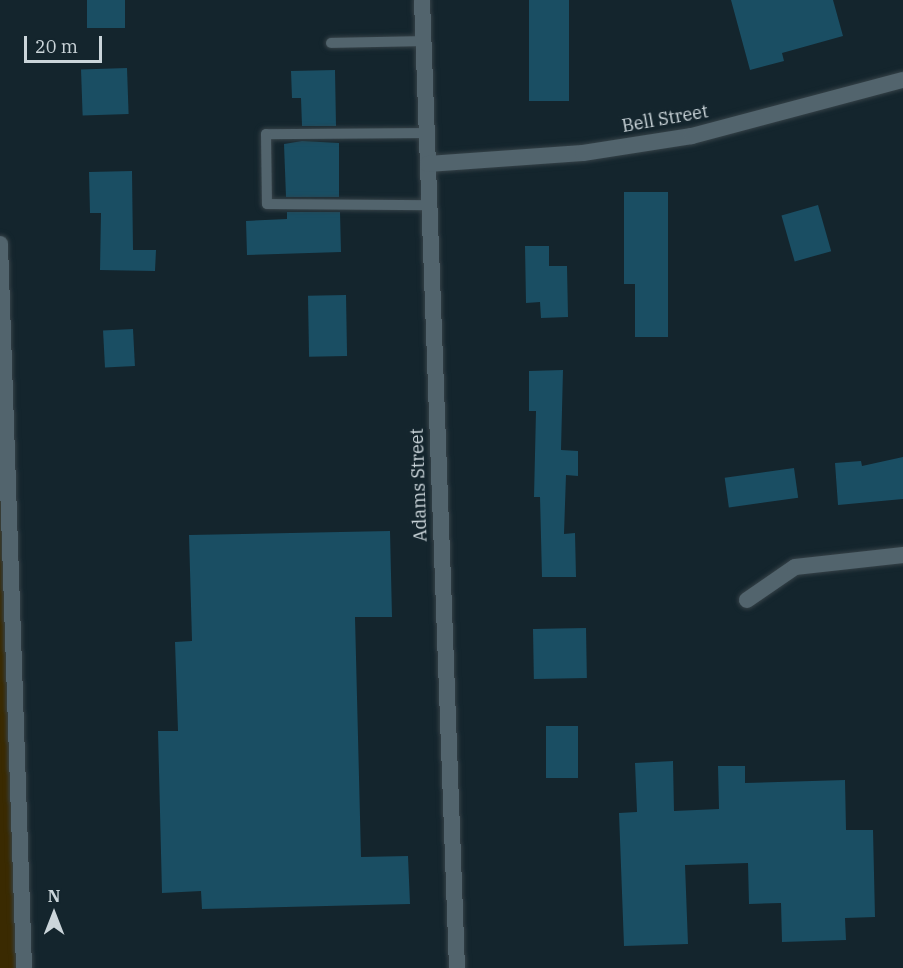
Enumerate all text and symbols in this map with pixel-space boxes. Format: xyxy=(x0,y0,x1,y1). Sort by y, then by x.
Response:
scale bar xyxy=(27,24,105,62)
text: 20 m xyxy=(35,35,78,58)
street label: Bell Street xyxy=(620,101,710,137)
street label: Adams Street xyxy=(406,428,432,542)
north arrow xyxy=(24,884,84,944)
text: N xyxy=(48,886,60,906)

